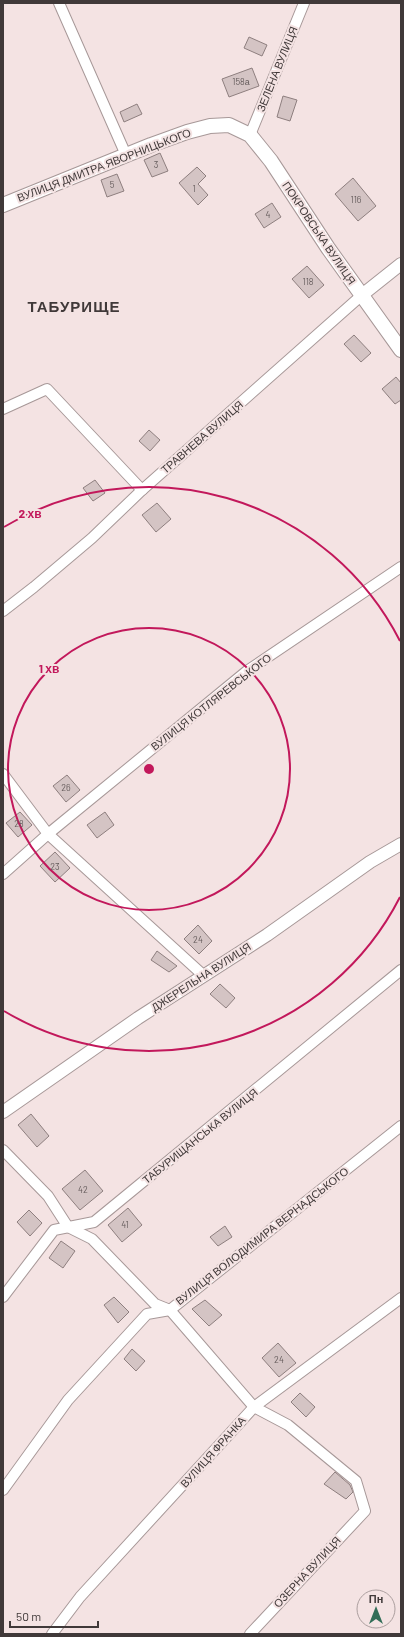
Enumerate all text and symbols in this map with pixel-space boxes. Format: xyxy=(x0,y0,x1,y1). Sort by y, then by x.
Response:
street label: ЗЕЛЕНА ВУЛИЦЯ xyxy=(253,24,300,113)
house number: 158а xyxy=(232,76,250,87)
street label: ВУЛИЦЯ ДМИТРА ЯВОРНИЦЬКОГО xyxy=(15,125,193,204)
house number: 3 xyxy=(154,159,159,170)
house number: 5 xyxy=(110,179,115,190)
street label: ПОКРОВСЬКА ВУЛИЦЯ xyxy=(280,179,359,287)
house number: 1 xyxy=(192,183,196,194)
house number: 116 xyxy=(351,194,362,205)
house number: 4 xyxy=(266,209,271,220)
house number: 118 xyxy=(302,276,314,287)
district label: ТАБУРИЩЕ xyxy=(28,297,120,315)
street label: ТРАВНЕВА ВУЛИЦЯ xyxy=(158,397,245,476)
text: 2 хв xyxy=(18,506,42,520)
street label: ВУЛИЦЯ КОТЛЯРЕВСЬКОГО xyxy=(148,650,274,753)
text: 1 хв xyxy=(39,661,59,675)
centre of rings xyxy=(142,762,156,776)
house number: 26 xyxy=(61,782,71,793)
house number: 28 xyxy=(14,818,24,829)
house number: 23 xyxy=(50,861,60,872)
house number: 24 xyxy=(193,934,203,945)
street label: ДЖЕРЕЛЬНА ВУЛИЦЯ xyxy=(148,939,253,1014)
street label: ТАБУРИЩАНСЬКА ВУЛИЦЯ xyxy=(139,1085,260,1186)
street label: ВУЛИЦЯ ВОЛОДИМИРА ВЕРНАДСЬКОГО xyxy=(173,1164,351,1307)
house number: 42 xyxy=(78,1184,88,1195)
house number: 41 xyxy=(121,1219,129,1230)
house number: 24 xyxy=(274,1354,284,1365)
street label: ВУЛИЦЯ ФРАНКА xyxy=(177,1413,248,1490)
street label: ОЗЕРНА ВУЛИЦЯ xyxy=(270,1533,343,1610)
north arrow xyxy=(356,1589,396,1629)
text: Пн xyxy=(369,1592,383,1605)
scale bar xyxy=(10,1603,98,1629)
text: 50 m xyxy=(16,1609,41,1623)

